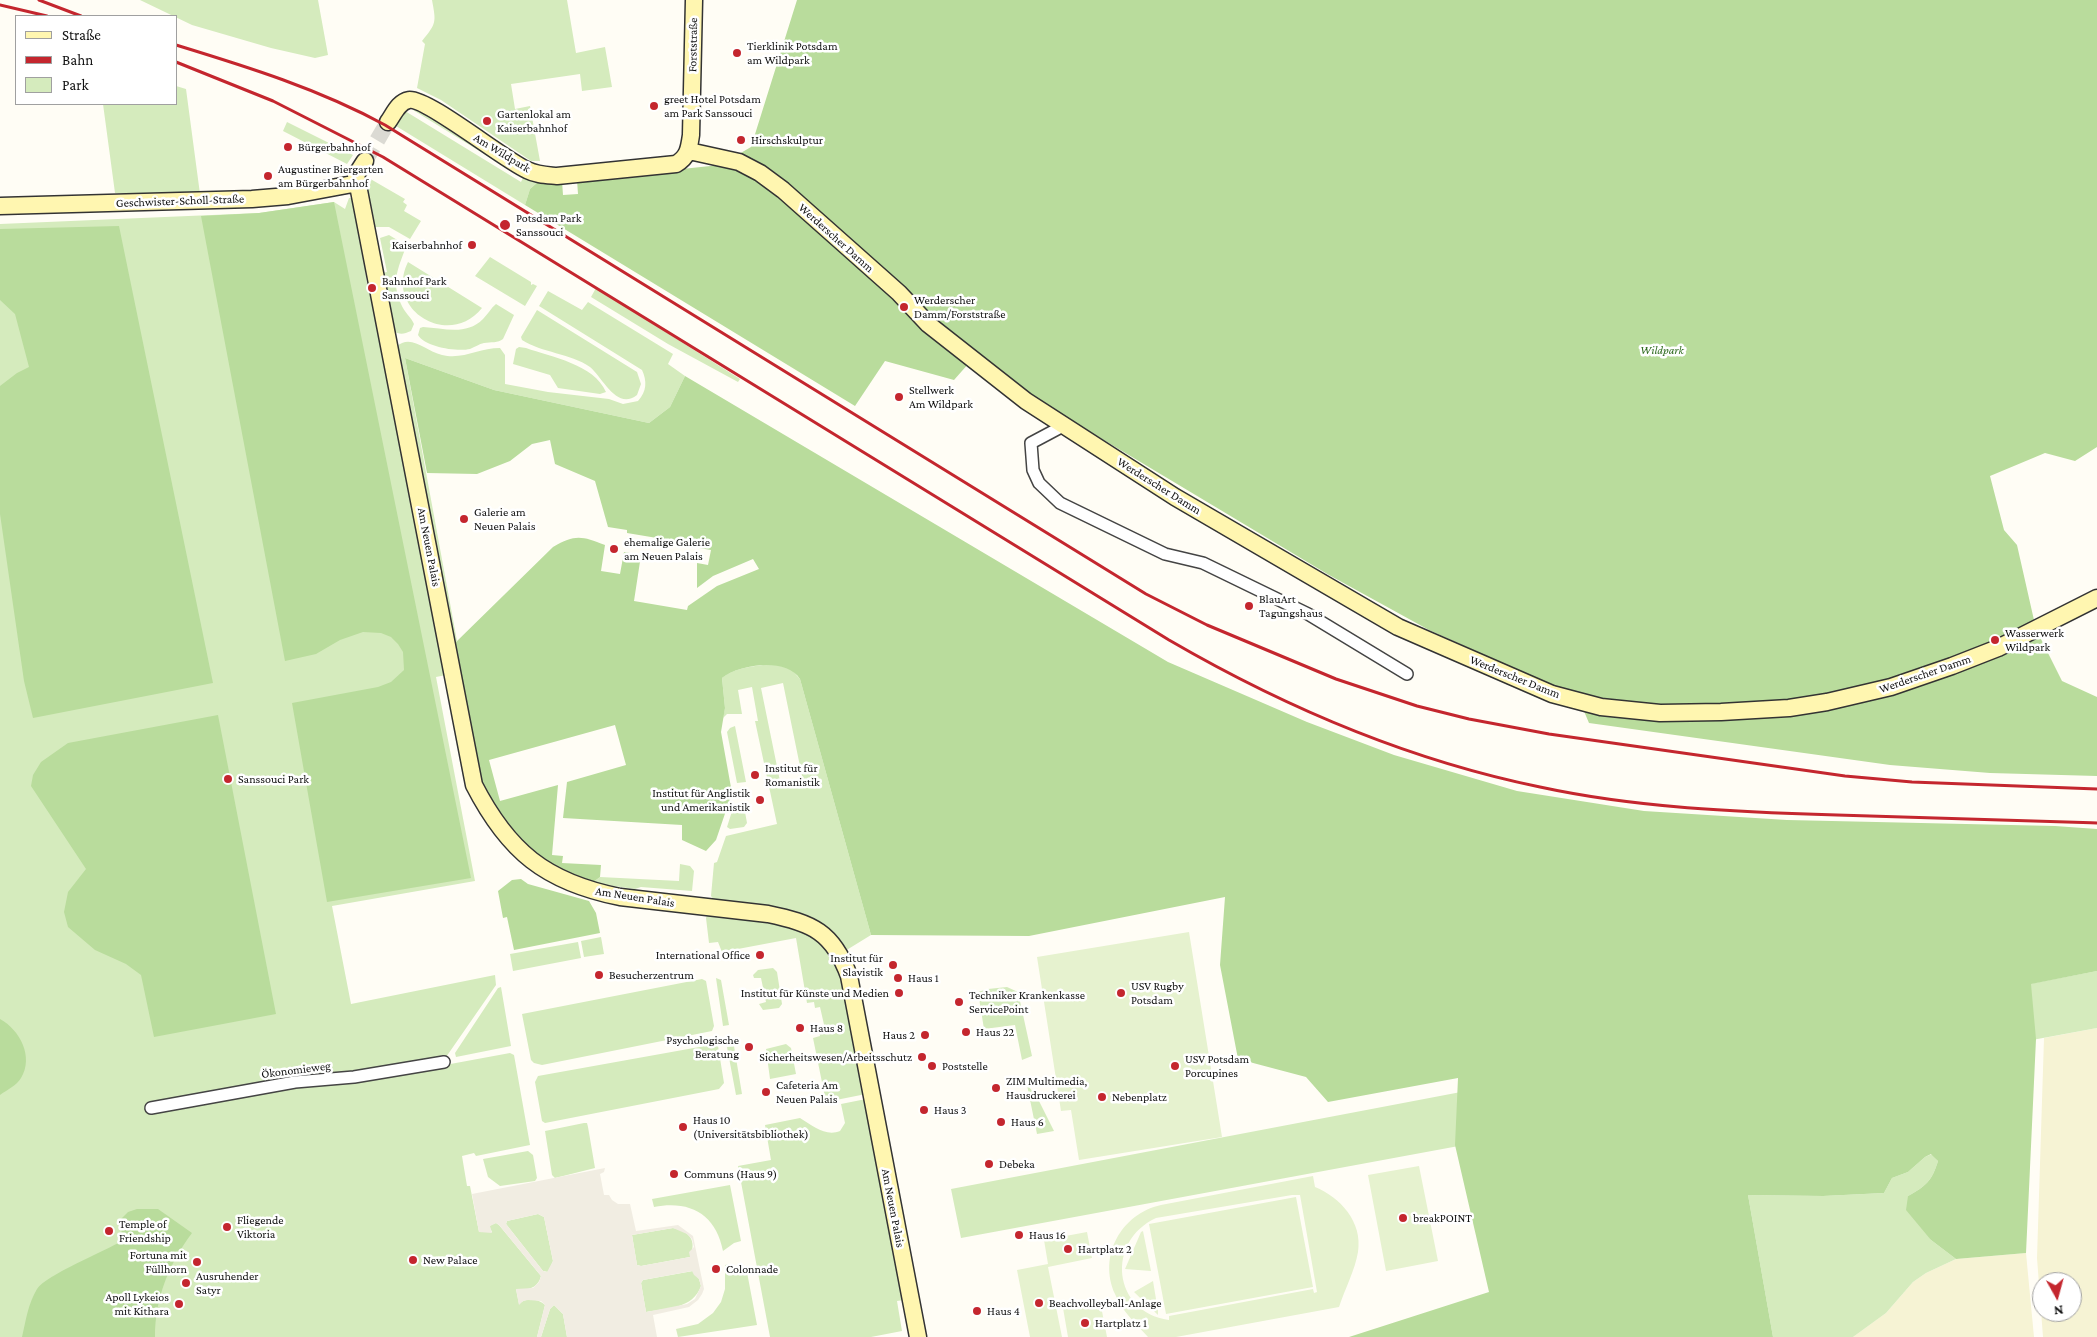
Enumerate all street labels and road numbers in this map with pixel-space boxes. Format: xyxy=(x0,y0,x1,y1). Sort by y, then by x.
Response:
street label: Forststraße xyxy=(685,18,701,72)
street label: Am Wildpark xyxy=(471,130,533,176)
street label: Geschwister-Scholl-Straße xyxy=(116,192,244,210)
street label: Werderscher Damm xyxy=(795,200,877,276)
street label: Werderscher Damm xyxy=(1114,454,1204,518)
street label: Am Neuen Palais xyxy=(414,506,444,588)
street label: Werderscher Damm xyxy=(1468,652,1562,702)
street label: Werderscher Damm xyxy=(1877,652,1973,696)
street label: Am Neuen Palais xyxy=(594,884,676,910)
street label: Ökonomieweg xyxy=(260,1059,332,1081)
street label: Am Neuen Palais xyxy=(878,1167,908,1249)

